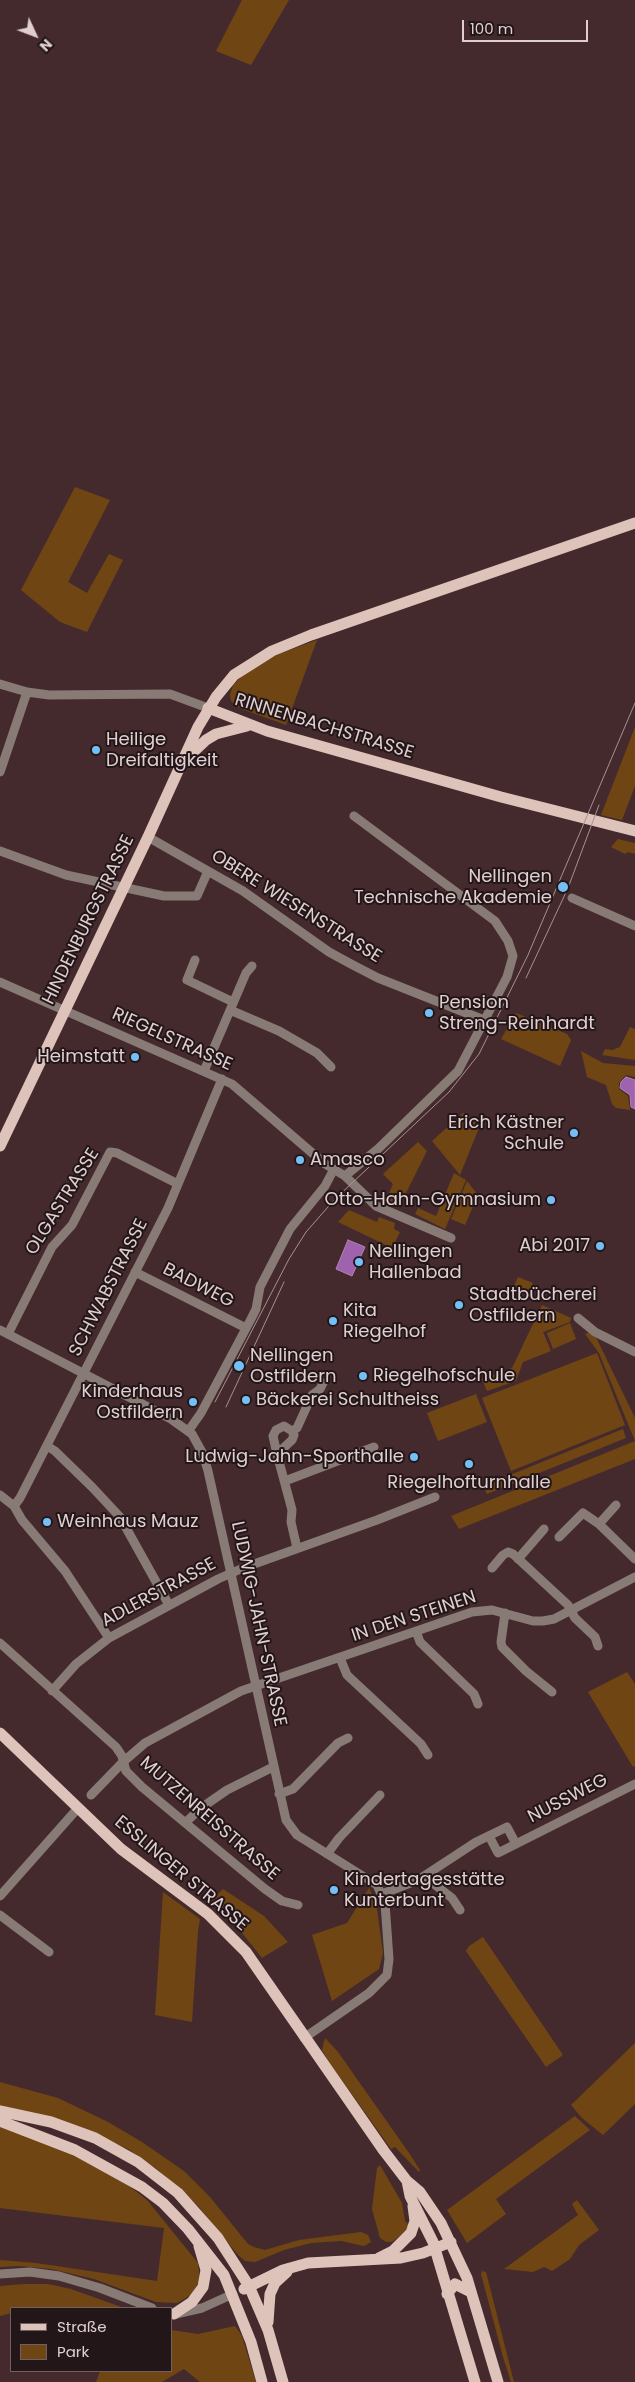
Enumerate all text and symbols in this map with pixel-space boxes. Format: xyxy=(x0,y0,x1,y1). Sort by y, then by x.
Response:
north arrow xyxy=(10,10,60,60)
scale bar xyxy=(465,10,591,42)
text: 100 m xyxy=(470,18,513,39)
text: N xyxy=(35,35,57,56)
street label: RINNENBACHSTRASSE xyxy=(232,690,416,764)
place label: Heilige Dreifaltigkeit xyxy=(106,729,218,772)
marker: Heilige Dreifaltigkeit xyxy=(90,744,102,756)
street label: HINDENBURGSTRASSE xyxy=(39,832,139,1008)
street label: OBERE WIESENSTRASSE xyxy=(207,846,385,968)
place label: Nellingen Technische Akademie xyxy=(354,866,552,909)
marker: Nellingen Technische Akademie xyxy=(556,880,570,894)
place label: Pension Streng-Reinhardt xyxy=(439,992,595,1034)
street label: RIEGELSTRASSE xyxy=(109,1004,235,1076)
marker: Pension Streng-Reinhardt xyxy=(423,1007,435,1019)
place label: Heimstatt xyxy=(37,1046,125,1068)
marker: Heimstatt xyxy=(129,1051,141,1063)
place label: Erich Kästner Schule xyxy=(448,1112,564,1154)
marker: Erich Kästner Schule xyxy=(568,1127,580,1139)
street label: OLGASTRASSE xyxy=(22,1145,104,1259)
place label: Amasco xyxy=(310,1149,385,1171)
marker: Amasco xyxy=(294,1154,306,1166)
place label: Otto-Hahn-Gymnasium xyxy=(324,1189,541,1211)
marker: Otto-Hahn-Gymnasium xyxy=(545,1194,557,1206)
street label: SCHWABSTRASSE xyxy=(65,1216,153,1360)
place label: Abi 2017 xyxy=(519,1235,590,1257)
marker: Abi 2017 xyxy=(594,1240,606,1252)
place label: Nellingen Hallenbad xyxy=(369,1241,462,1284)
marker: Nellingen Hallenbad xyxy=(353,1256,365,1268)
street label: BADWEG xyxy=(159,1259,237,1313)
place label: Stadtbücherei Ostfildern xyxy=(469,1284,597,1326)
marker: Stadtbücherei Ostfildern xyxy=(453,1299,465,1311)
place label: Kita Riegelhof xyxy=(343,1300,426,1342)
marker: Kita Riegelhof xyxy=(327,1315,339,1327)
place label: Nellingen Ostfildern xyxy=(250,1345,336,1388)
marker: Nellingen Ostfildern xyxy=(232,1359,246,1373)
place label: Riegelhofschule xyxy=(373,1365,515,1387)
marker: Riegelhofschule xyxy=(357,1370,369,1382)
place label: Kinderhaus Ostfildern xyxy=(82,1381,183,1424)
place label: Bäckerei Schultheiss xyxy=(256,1389,439,1411)
marker: Bäckerei Schultheiss xyxy=(240,1394,252,1406)
marker: Kinderhaus Ostfildern xyxy=(187,1396,199,1408)
place label: Ludwig-Jahn-Sporthalle xyxy=(185,1446,404,1468)
marker: Ludwig-Jahn-Sporthalle xyxy=(408,1451,420,1463)
marker: Riegelhofturnhalle xyxy=(463,1458,475,1470)
place label: Riegelhofturnhalle xyxy=(387,1472,551,1494)
place label: Weinhaus Mauz xyxy=(57,1511,198,1533)
marker: Weinhaus Mauz xyxy=(41,1516,53,1528)
street label: LUDWIG-JAHN-STRASSE xyxy=(226,1520,290,1728)
street label: ADLERSTRASSE xyxy=(98,1554,220,1632)
street label: IN DEN STEINEN xyxy=(349,1587,479,1647)
street label: MUTZENREISSTRASSE xyxy=(135,1752,283,1886)
street label: NUSSWEG xyxy=(524,1770,612,1828)
street label: ESSLINGER STRASSE xyxy=(110,1812,252,1936)
place label: Kindertagesstätte Kunterbunt xyxy=(344,1869,505,1912)
marker: Kindertagesstätte Kunterbunt xyxy=(328,1884,340,1896)
legend xyxy=(10,2307,172,2372)
text: Straße xyxy=(57,2316,107,2337)
text: Park xyxy=(57,2341,89,2362)

